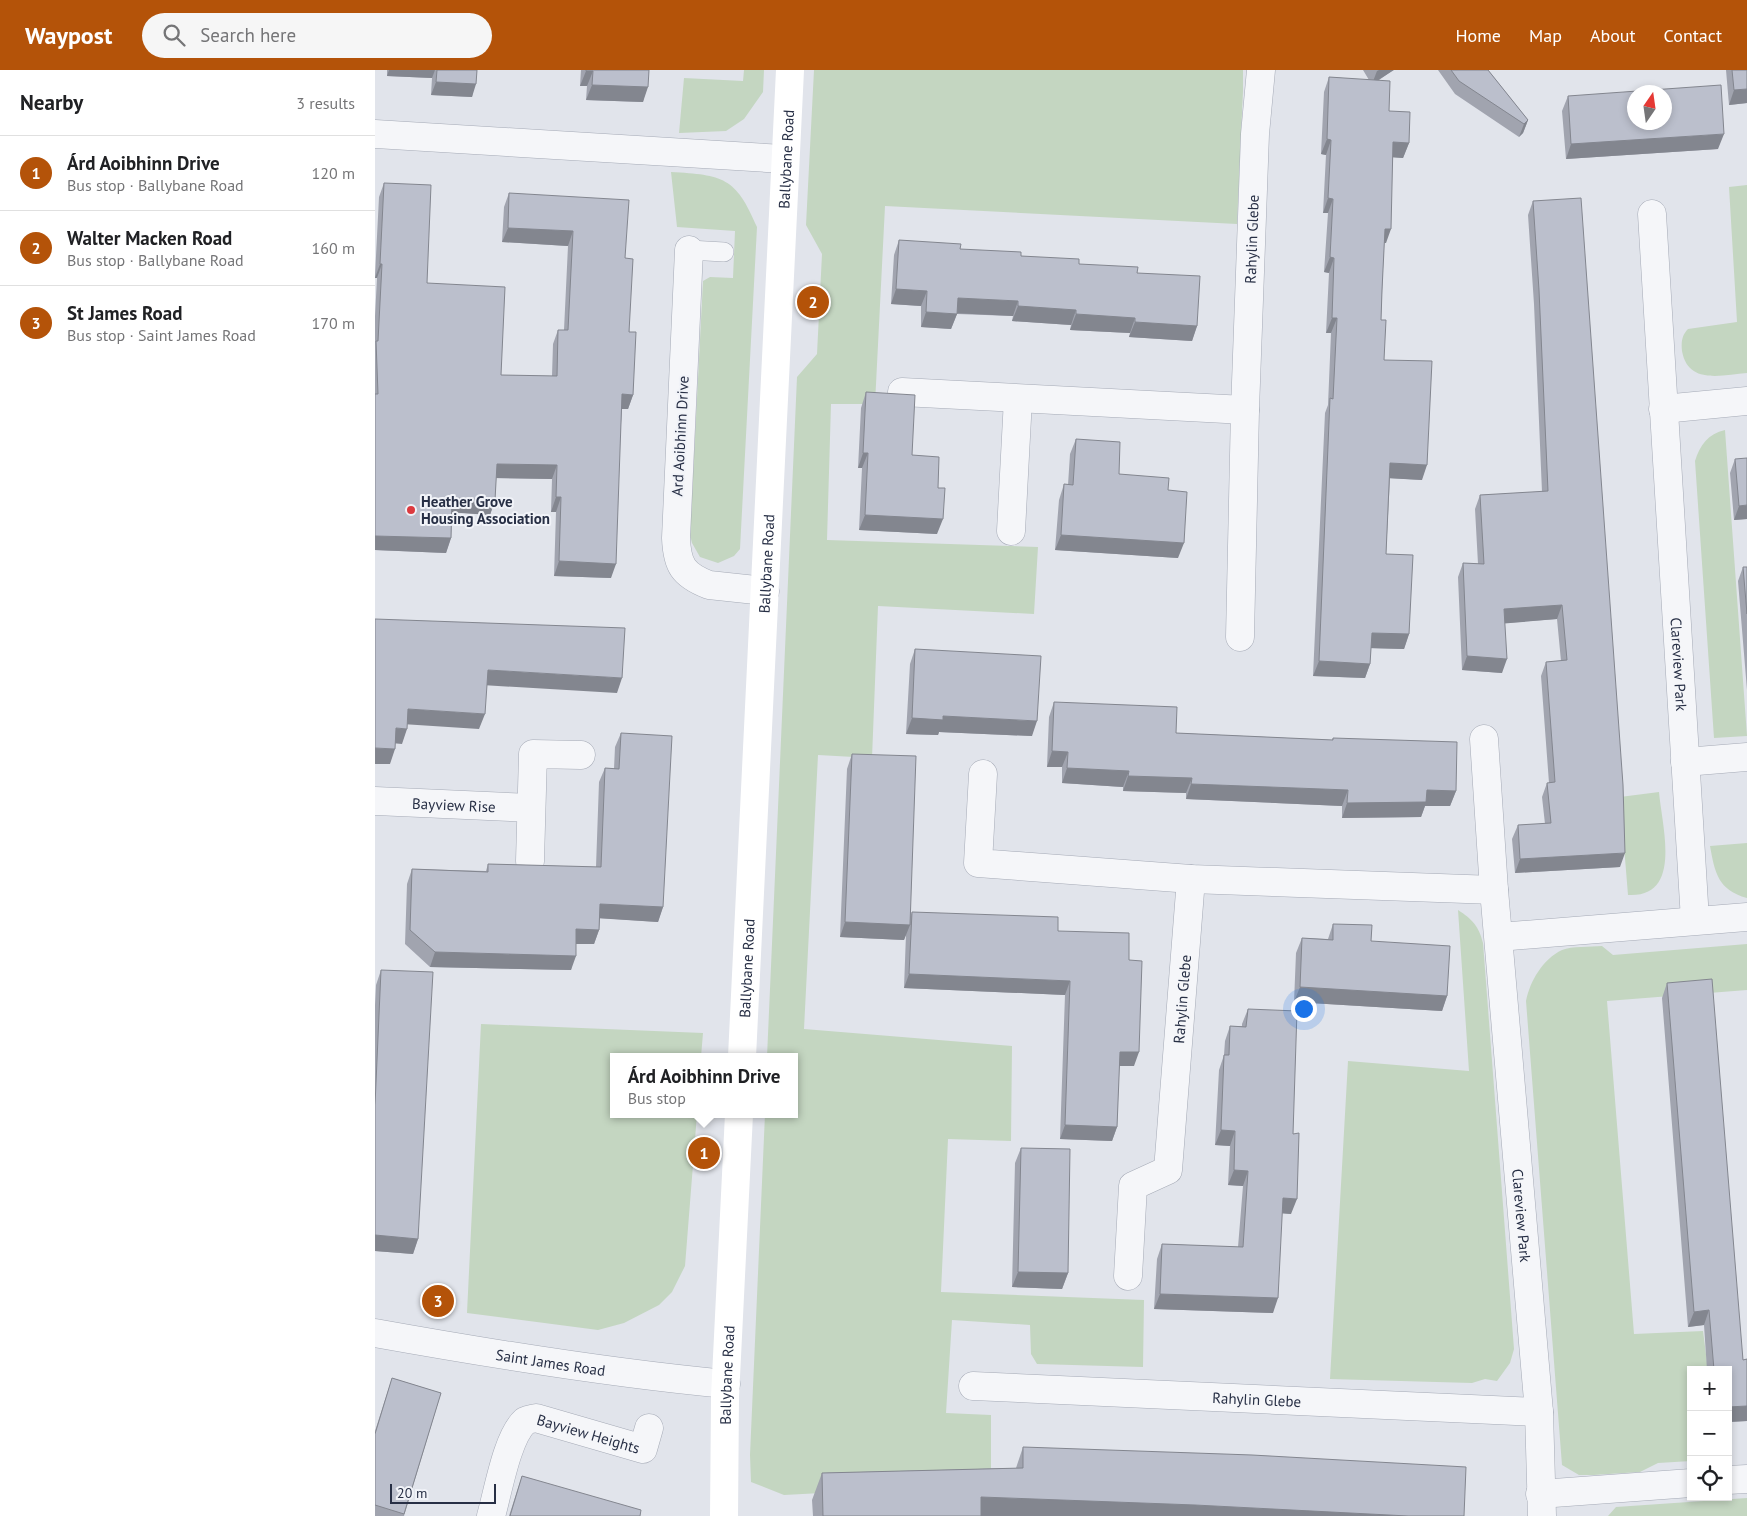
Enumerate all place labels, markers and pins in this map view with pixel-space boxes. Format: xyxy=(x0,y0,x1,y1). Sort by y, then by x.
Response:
pin: 2 xyxy=(797,283,829,321)
place label: Heather Grove Housing Association xyxy=(421,492,550,528)
marker: Heather Grove Housing Association xyxy=(405,504,417,516)
pin: 1 xyxy=(688,1134,720,1172)
pin: 3 xyxy=(422,1282,454,1320)

